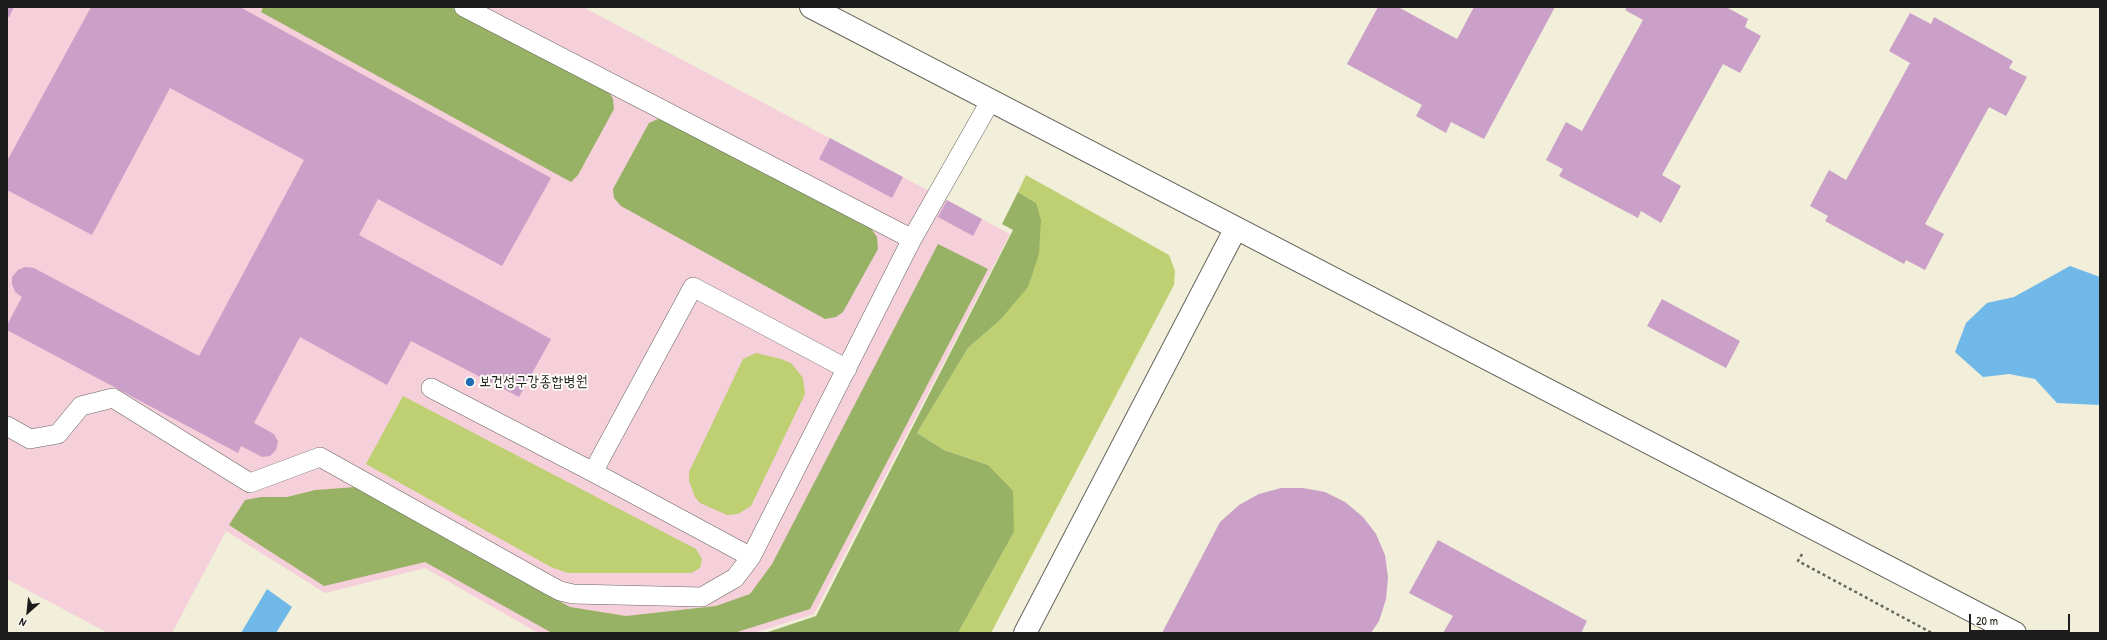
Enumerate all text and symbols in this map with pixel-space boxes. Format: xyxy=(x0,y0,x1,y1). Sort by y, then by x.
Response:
place label: 보건성구강종합병원 xyxy=(479,373,588,391)
marker: 보건성구강종합병원 xyxy=(464,376,476,388)
north arrow xyxy=(8,592,48,632)
scale bar xyxy=(1971,606,2072,632)
text: 20 m xyxy=(1976,612,1998,629)
text: N xyxy=(17,615,28,630)

